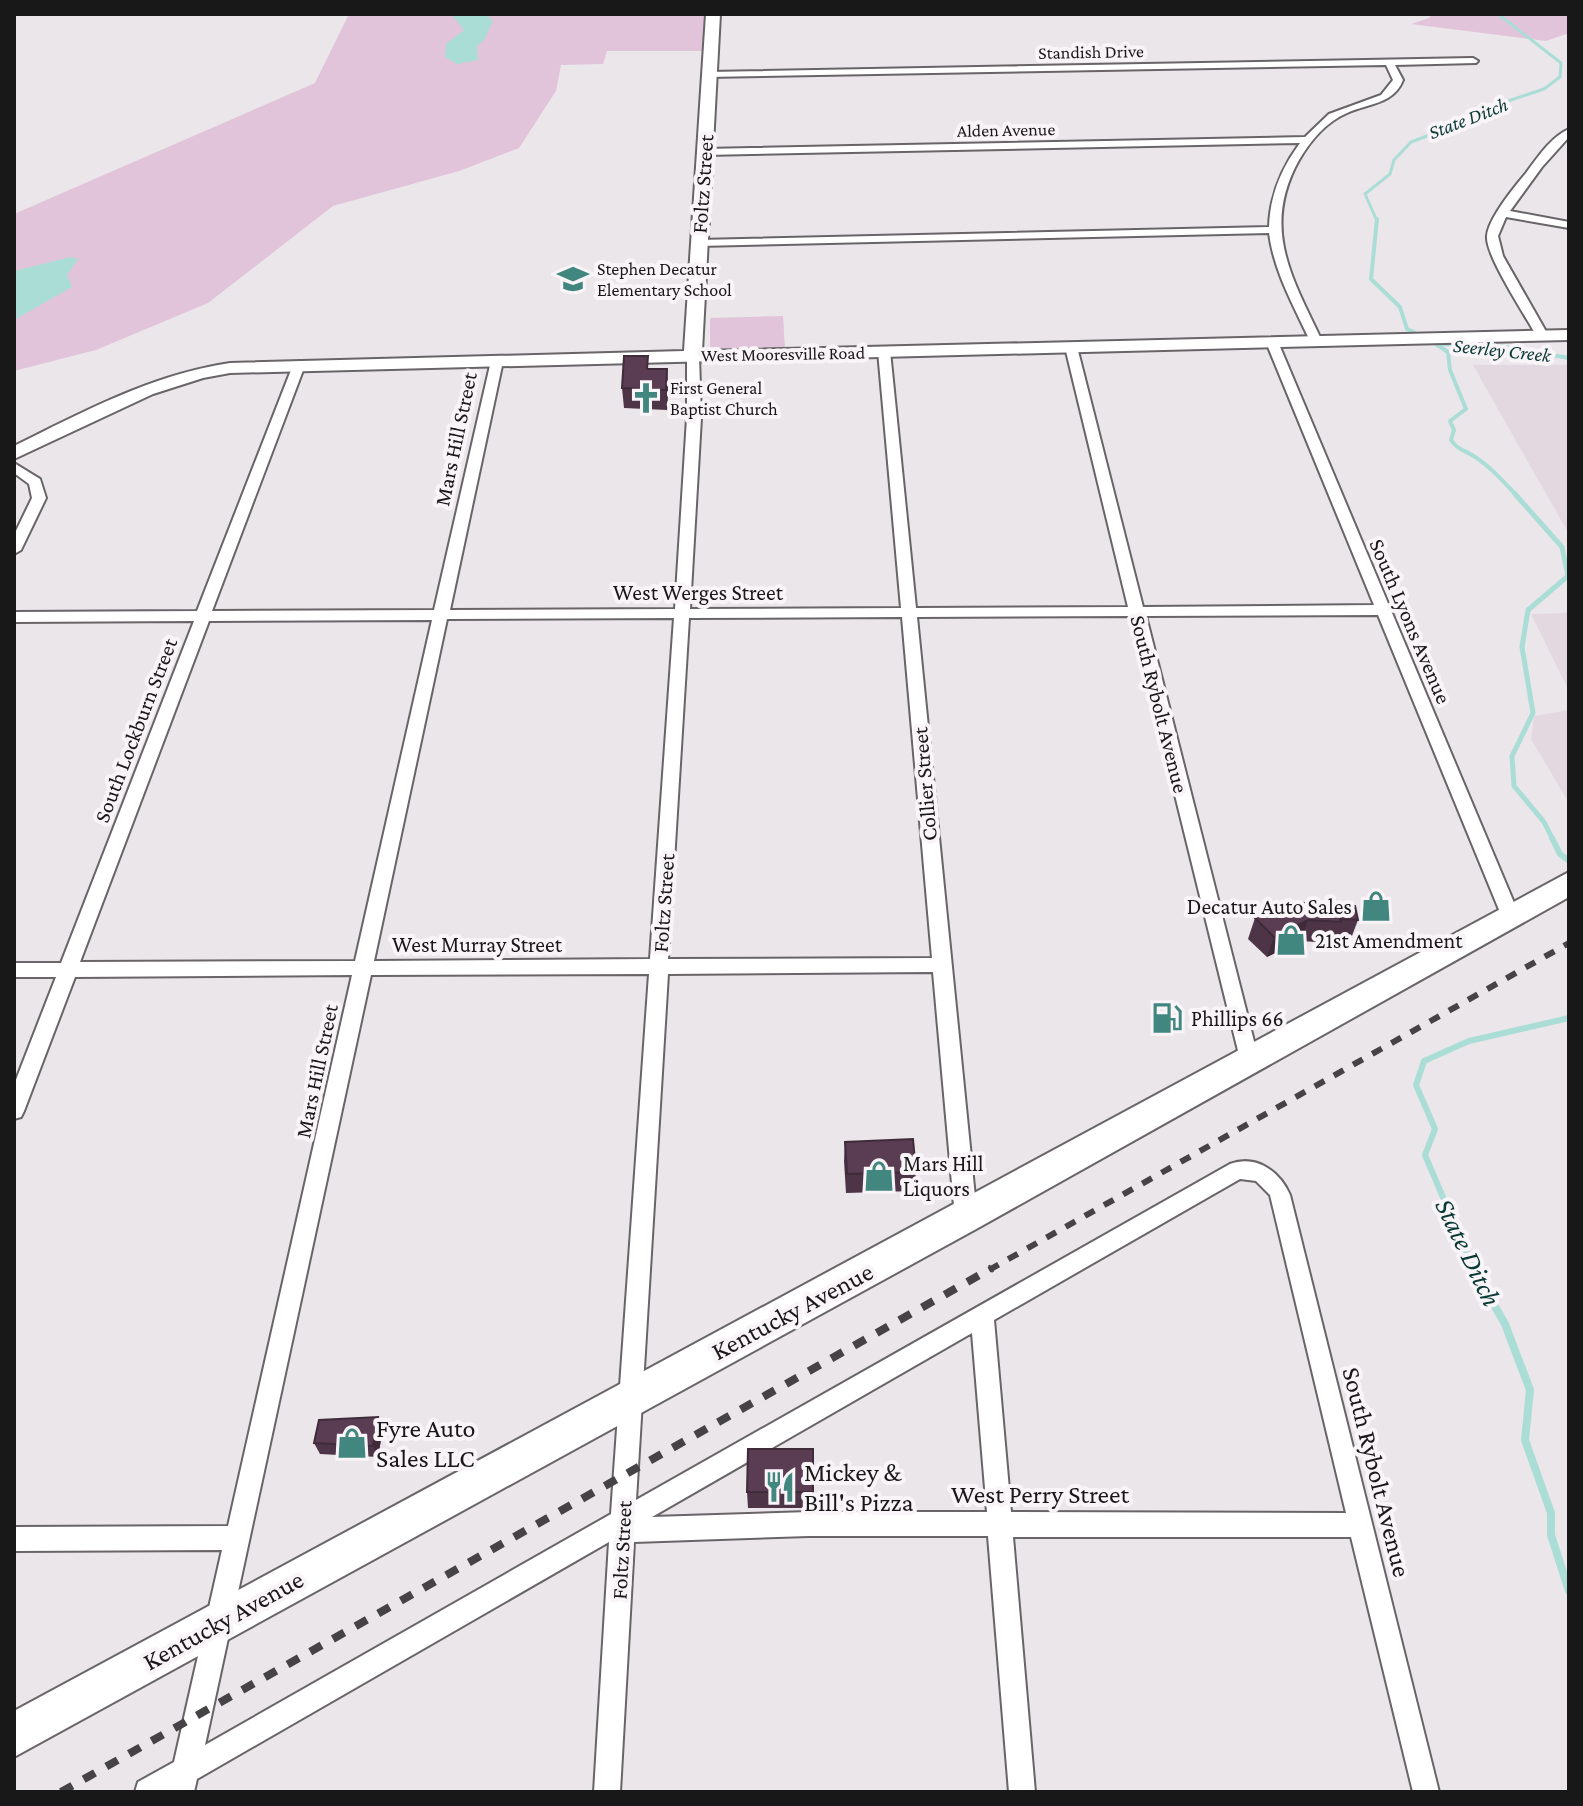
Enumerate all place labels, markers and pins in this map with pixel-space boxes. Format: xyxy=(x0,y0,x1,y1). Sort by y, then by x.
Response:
place label: Stephen Decatur Elementary School xyxy=(597,259,732,300)
school or university icon: Stephen Decatur Elementary School xyxy=(556,262,590,296)
place label: First General Baptist Church xyxy=(670,378,778,419)
church icon: First General Baptist Church xyxy=(629,381,663,415)
shop icon: Decatur Auto Sales xyxy=(1359,889,1393,923)
place label: Decatur Auto Sales xyxy=(1187,894,1352,919)
shop icon: 21st Amendment xyxy=(1274,923,1308,957)
place label: 21st Amendment xyxy=(1315,928,1463,953)
fuel station icon: Phillips 66 xyxy=(1150,1001,1184,1035)
place label: Phillips 66 xyxy=(1191,1006,1284,1031)
place label: Mars Hill Liquors xyxy=(903,1151,984,1201)
shop icon: Mars Hill Liquors xyxy=(862,1159,896,1193)
place label: Fyre Auto Sales LLC xyxy=(376,1414,475,1473)
shop icon: Fyre Auto Sales LLC xyxy=(335,1426,369,1460)
place label: Mickey & Bill's Pizza xyxy=(804,1458,914,1517)
restaurant icon: Mickey & Bill's Pizza xyxy=(763,1470,797,1504)

